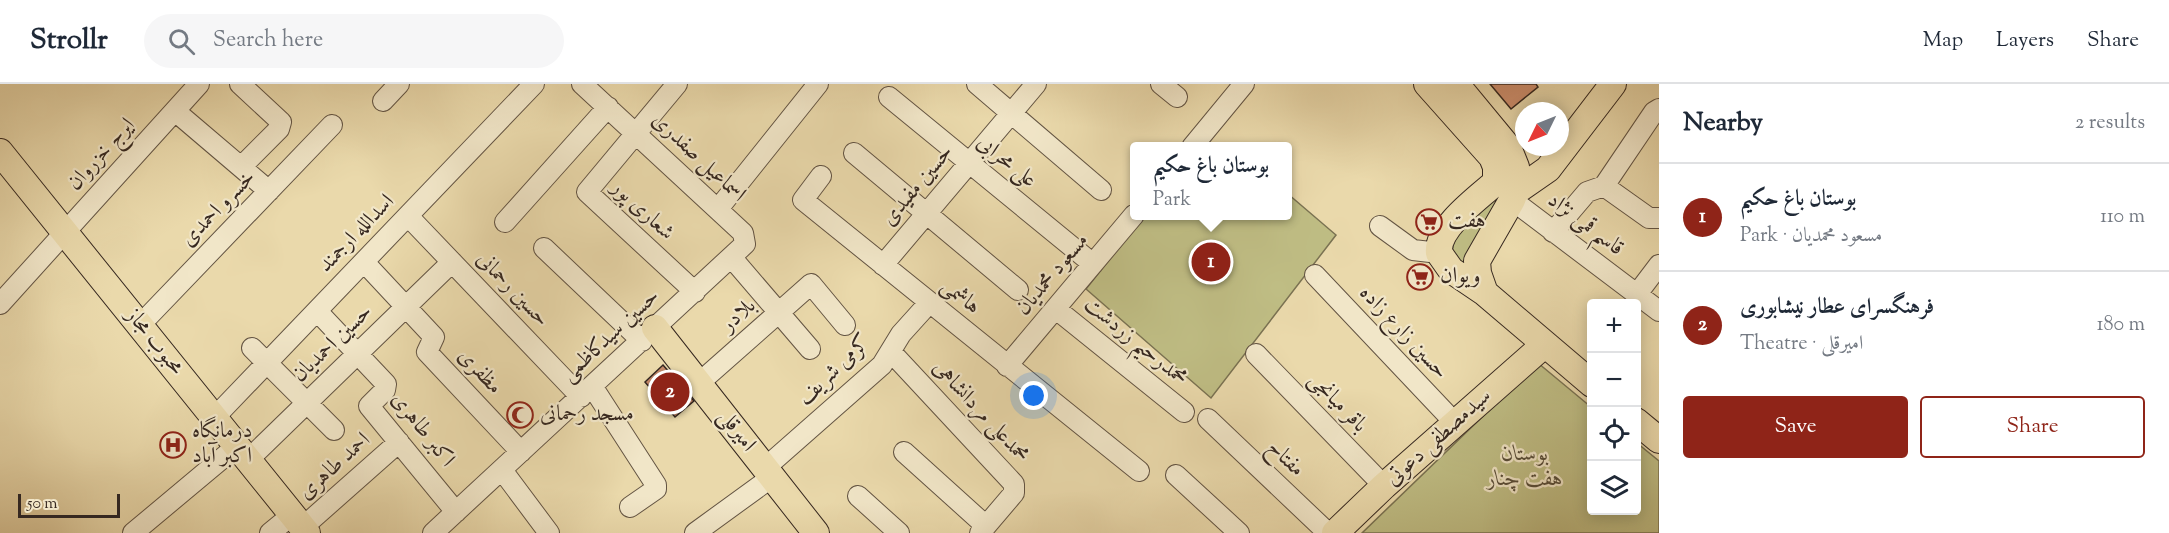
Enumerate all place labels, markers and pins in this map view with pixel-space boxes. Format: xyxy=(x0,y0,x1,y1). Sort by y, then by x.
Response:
place label: هفت xyxy=(1448,206,1486,238)
supermarket icon: هفت xyxy=(1414,207,1444,237)
pin: 1 xyxy=(1192,240,1230,285)
place label: ویوان xyxy=(1440,261,1481,293)
supermarket icon: ویوان xyxy=(1405,262,1435,292)
pin: 2 xyxy=(650,370,690,414)
place label: مسجد رحمانی xyxy=(540,399,634,431)
mosque icon: مسجد رحمانی xyxy=(505,400,535,430)
place label: درمانگاه اکبر آباد xyxy=(192,416,252,473)
hospital icon: درمانگاه اکبر آباد xyxy=(158,430,188,460)

